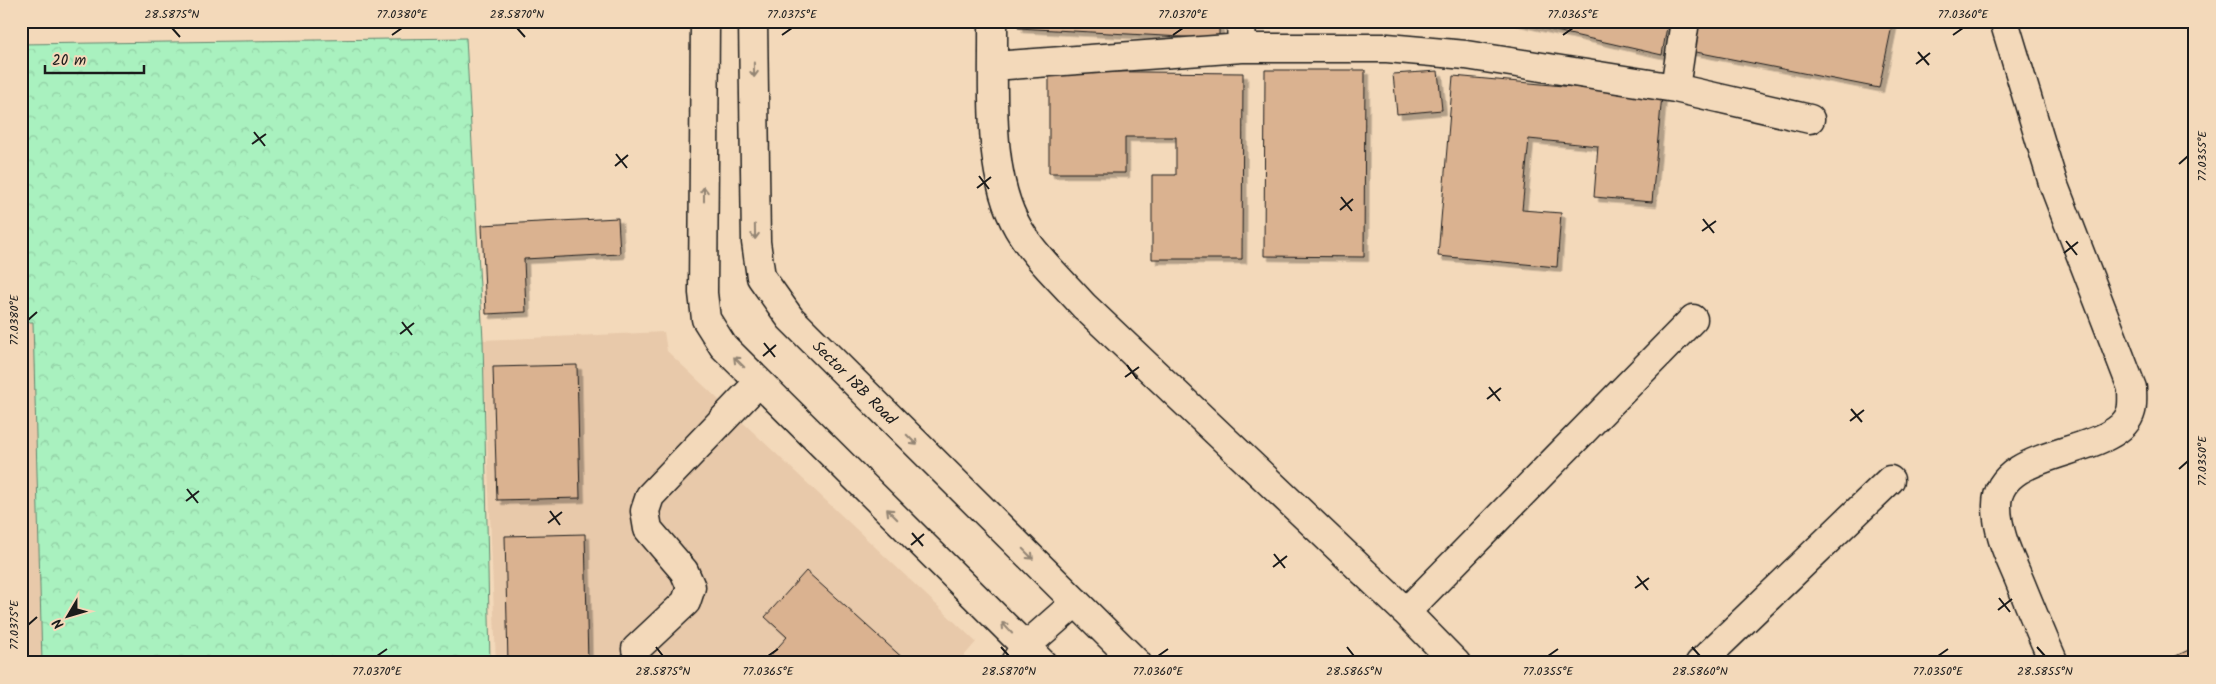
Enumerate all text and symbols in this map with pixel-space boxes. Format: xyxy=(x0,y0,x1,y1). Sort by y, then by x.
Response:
text: 28.5875°N xyxy=(145,5,199,24)
text: 77.0380°E xyxy=(376,5,429,24)
text: 28.5870°N xyxy=(490,5,544,24)
text: 77.0375°E xyxy=(767,5,818,24)
text: 77.0370°E xyxy=(1158,5,1209,24)
text: 77.0365°E xyxy=(1548,5,1599,24)
text: 77.0360°E xyxy=(1938,5,1989,24)
scale bar xyxy=(45,42,144,74)
text: 20 m xyxy=(52,49,86,73)
one-way arrow xyxy=(749,62,759,78)
text: 77.0355°E xyxy=(2193,130,2212,181)
one-way arrow xyxy=(699,186,709,202)
one-way arrow xyxy=(751,224,760,240)
text: 77.0380°E xyxy=(5,293,24,346)
street label: Sector 18B Road xyxy=(806,335,903,432)
one-way arrow xyxy=(733,356,745,368)
one-way arrow xyxy=(906,433,918,445)
text: 77.0350°E xyxy=(2193,435,2212,486)
one-way arrow xyxy=(886,507,898,520)
one-way arrow xyxy=(1022,548,1034,560)
north arrow xyxy=(42,592,92,642)
text: 77.0375°E xyxy=(5,599,24,650)
text: N xyxy=(47,613,70,634)
one-way arrow xyxy=(1001,622,1013,635)
text: 77.0370°E xyxy=(352,662,403,681)
text: 28.5875°N xyxy=(636,662,690,681)
text: 77.0365°E xyxy=(743,662,794,681)
text: 28.5870°N xyxy=(982,662,1036,681)
text: 77.0360°E xyxy=(1133,662,1184,681)
text: 28.5865°N xyxy=(1326,662,1382,681)
text: 77.0355°E xyxy=(1523,662,1574,681)
text: 28.5860°N xyxy=(1672,662,1728,681)
text: 77.0350°E xyxy=(1913,662,1964,681)
text: 28.5855°N xyxy=(2017,662,2073,681)

